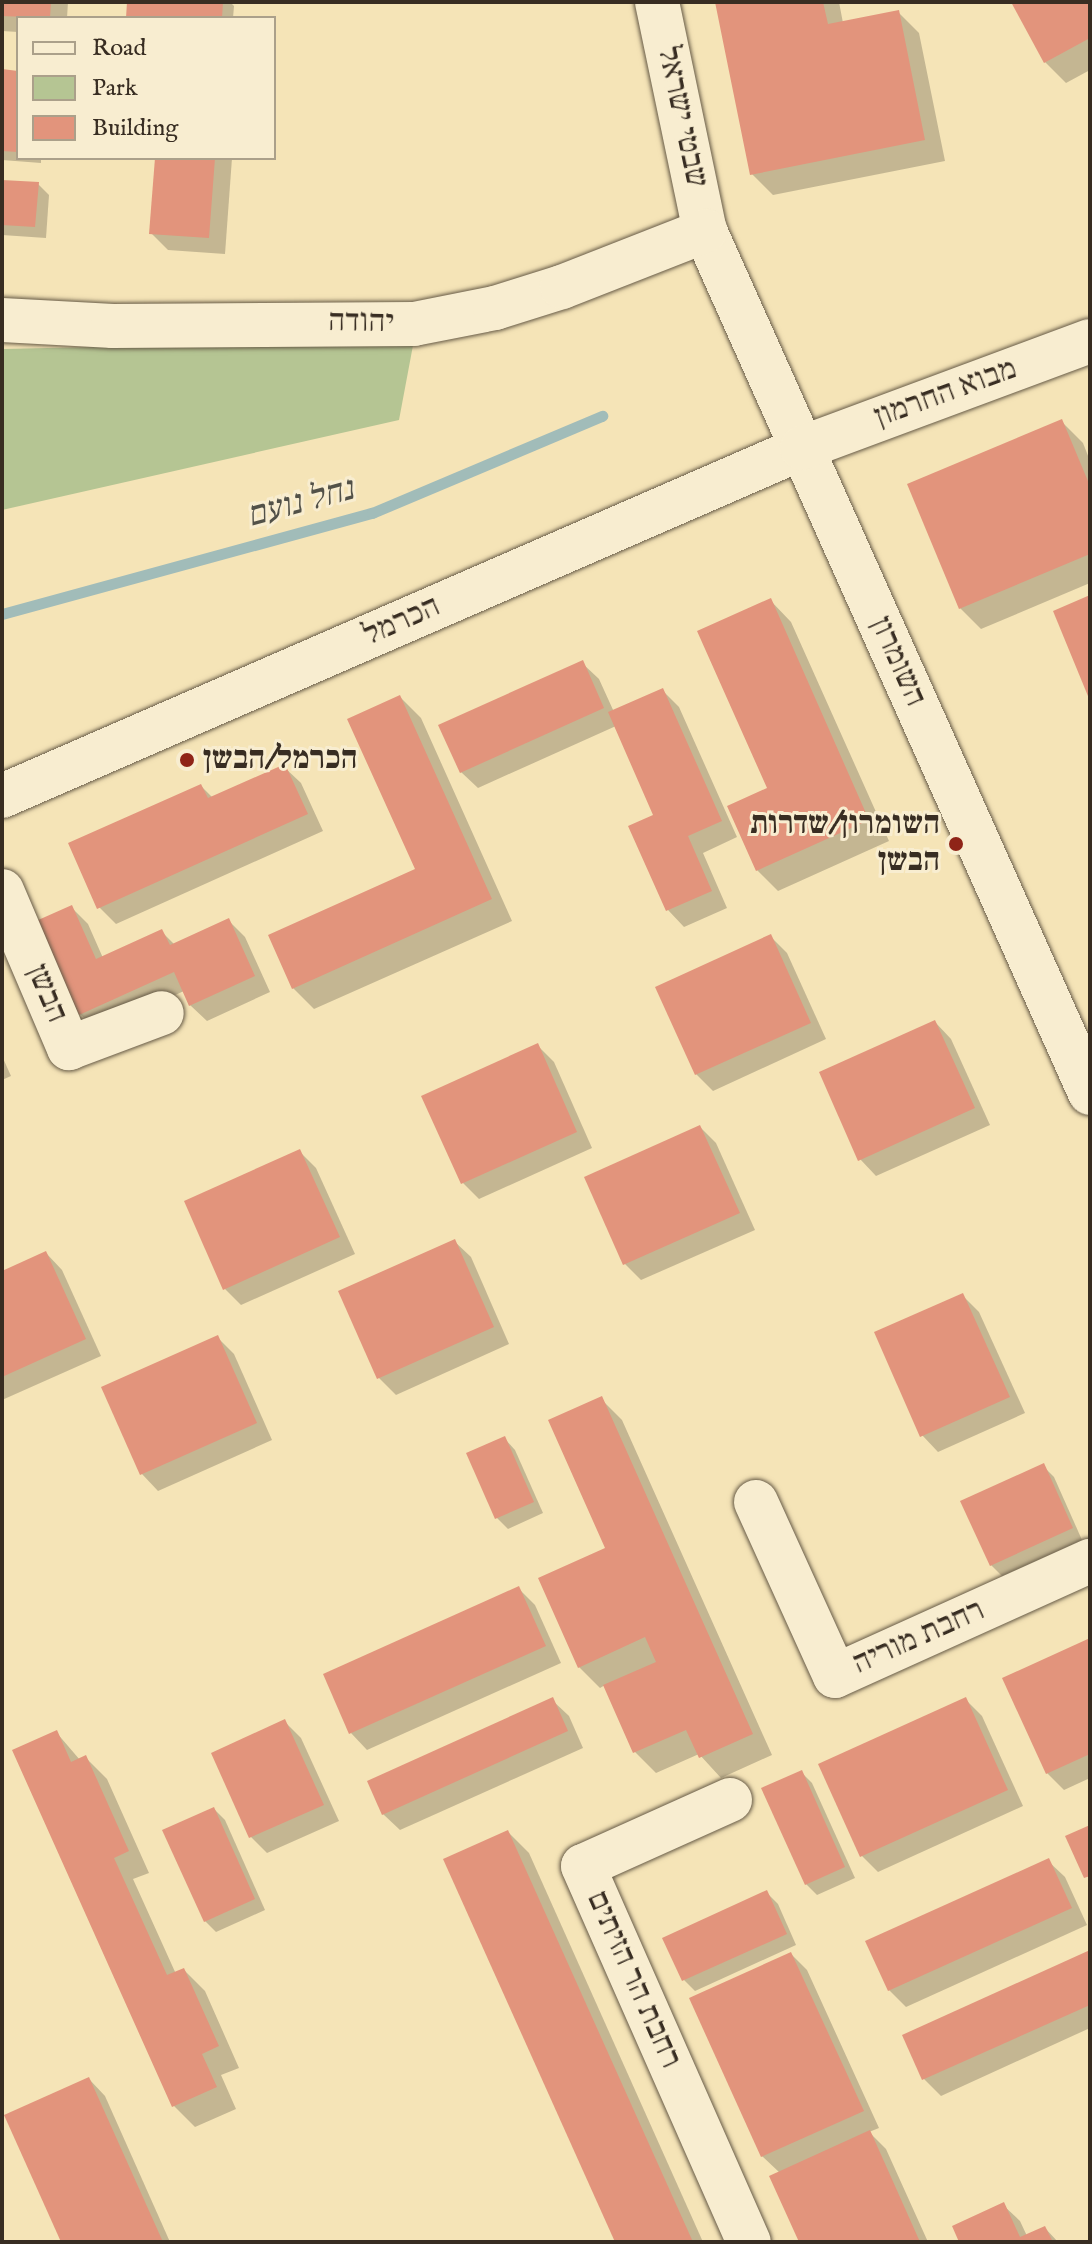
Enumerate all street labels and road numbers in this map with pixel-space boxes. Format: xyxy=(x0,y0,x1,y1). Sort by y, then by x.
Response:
street label: שבטי ישראל xyxy=(647,43,715,191)
street label: יהודה xyxy=(328,303,394,343)
street label: מבוא החרמון xyxy=(870,351,1022,437)
street label: הכרמל xyxy=(358,588,446,656)
street label: השומרון xyxy=(860,611,934,713)
street label: הבשן xyxy=(17,959,75,1029)
street label: רחבת מוריה xyxy=(847,1592,991,1684)
street label: רחבת הר הזיתים xyxy=(577,1885,689,2075)

